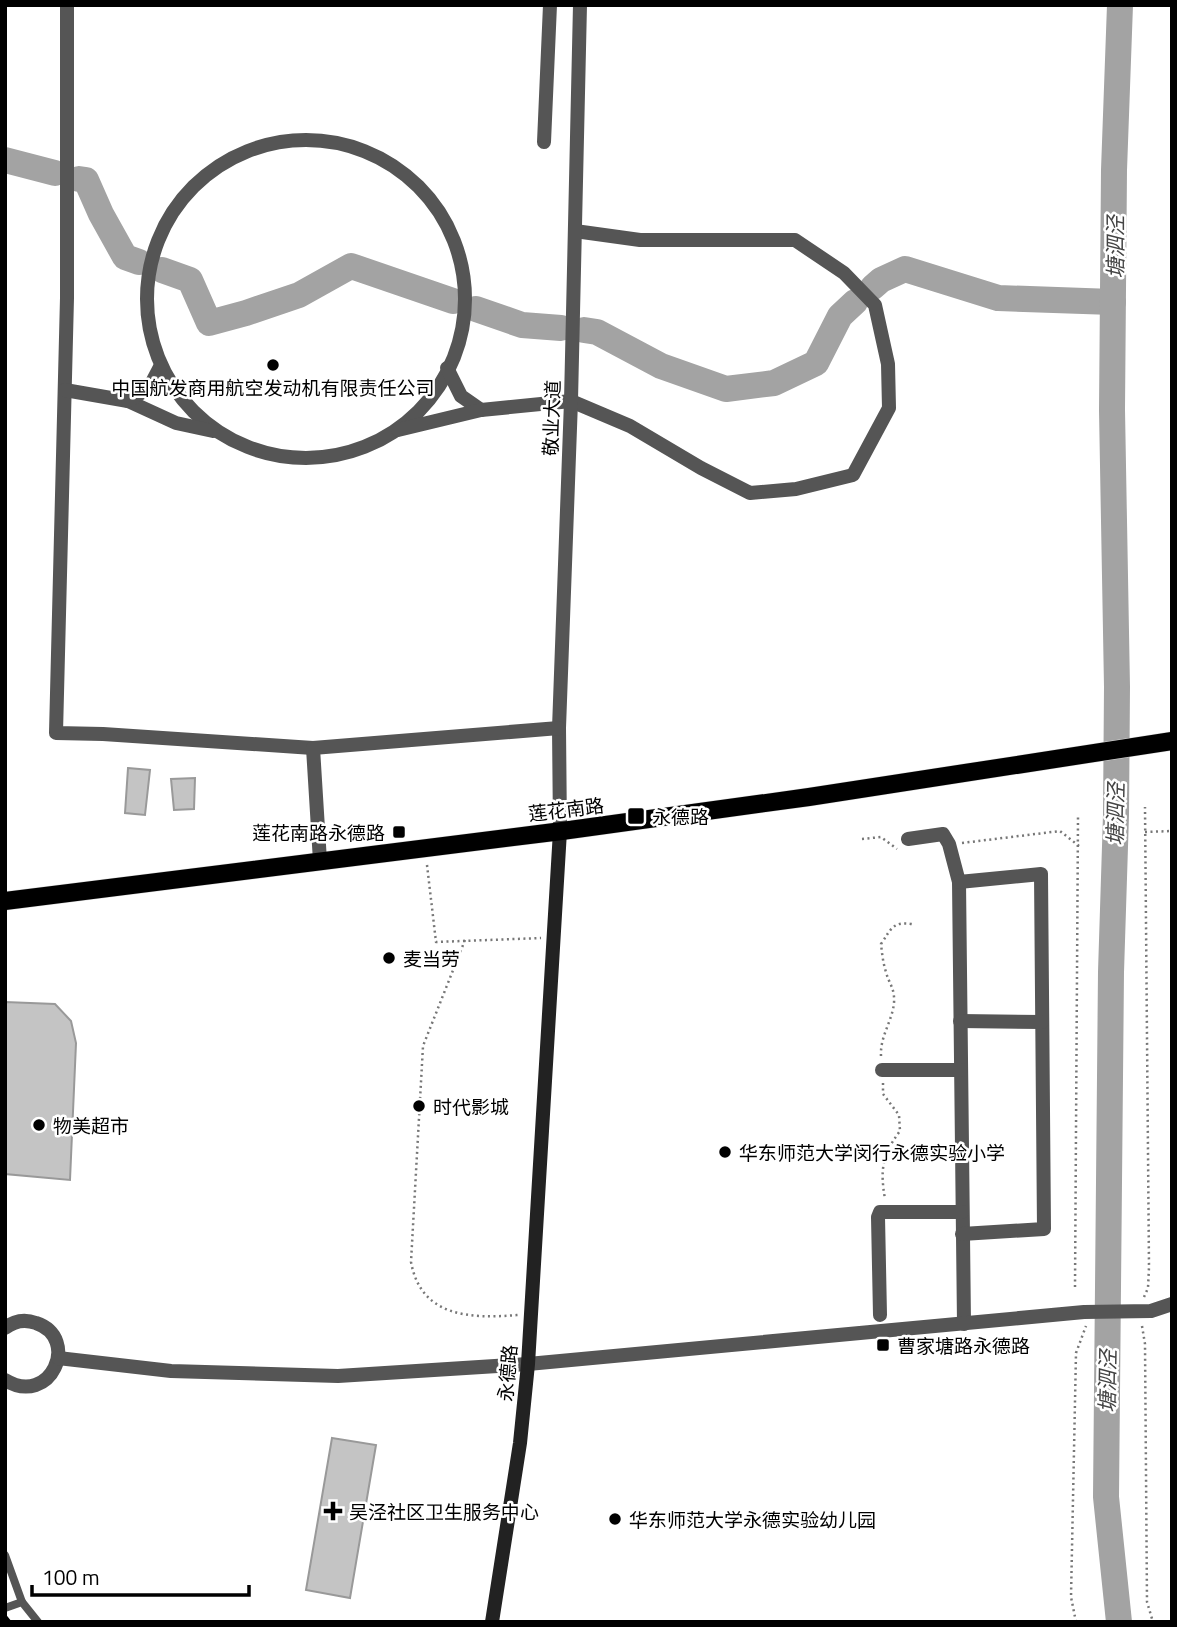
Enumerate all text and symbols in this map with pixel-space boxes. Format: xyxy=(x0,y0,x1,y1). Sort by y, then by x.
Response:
water label: 塘泗泾 xyxy=(1099,214,1131,279)
marker: 中国航发商用航空发动机有限责任公司 xyxy=(265,357,281,373)
place label: 中国航发商用航空发动机有限责任公司 xyxy=(111,373,435,402)
street label: 敬业大道 xyxy=(535,380,567,456)
water label: 塘泗泾 xyxy=(1098,780,1132,846)
street label: 莲花南路 xyxy=(527,790,605,828)
place label: 永德路 xyxy=(652,802,709,831)
marker: 永德路 xyxy=(626,806,646,826)
place label: 莲花南路永德路 xyxy=(252,818,385,847)
marker: 莲花南路永德路 xyxy=(391,824,407,840)
place label: 麦当劳 xyxy=(403,944,460,973)
marker: 麦当劳 xyxy=(381,950,397,966)
place label: 时代影城 xyxy=(433,1092,509,1121)
marker: 时代影城 xyxy=(411,1098,427,1114)
place label: 物美超市 xyxy=(53,1111,129,1140)
marker: 物美超市 xyxy=(31,1117,47,1133)
place label: 华东师范大学闵行永德实验小学 xyxy=(739,1138,1005,1167)
marker: 华东师范大学闵行永德实验小学 xyxy=(717,1144,733,1160)
place label: 曹家塘路永德路 xyxy=(897,1331,1030,1360)
marker: 曹家塘路永德路 xyxy=(875,1337,891,1353)
street label: 永德路 xyxy=(490,1343,524,1403)
water label: 塘泗泾 xyxy=(1090,1347,1124,1413)
place label: 吴泾社区卫生服务中心 xyxy=(349,1497,539,1526)
marker: 吴泾社区卫生服务中心 xyxy=(323,1501,343,1521)
place label: 华东师范大学永德实验幼儿园 xyxy=(629,1505,876,1534)
marker: 华东师范大学永德实验幼儿园 xyxy=(607,1511,623,1527)
scale bar xyxy=(32,1554,248,1598)
text: 100 m xyxy=(42,1561,99,1593)

